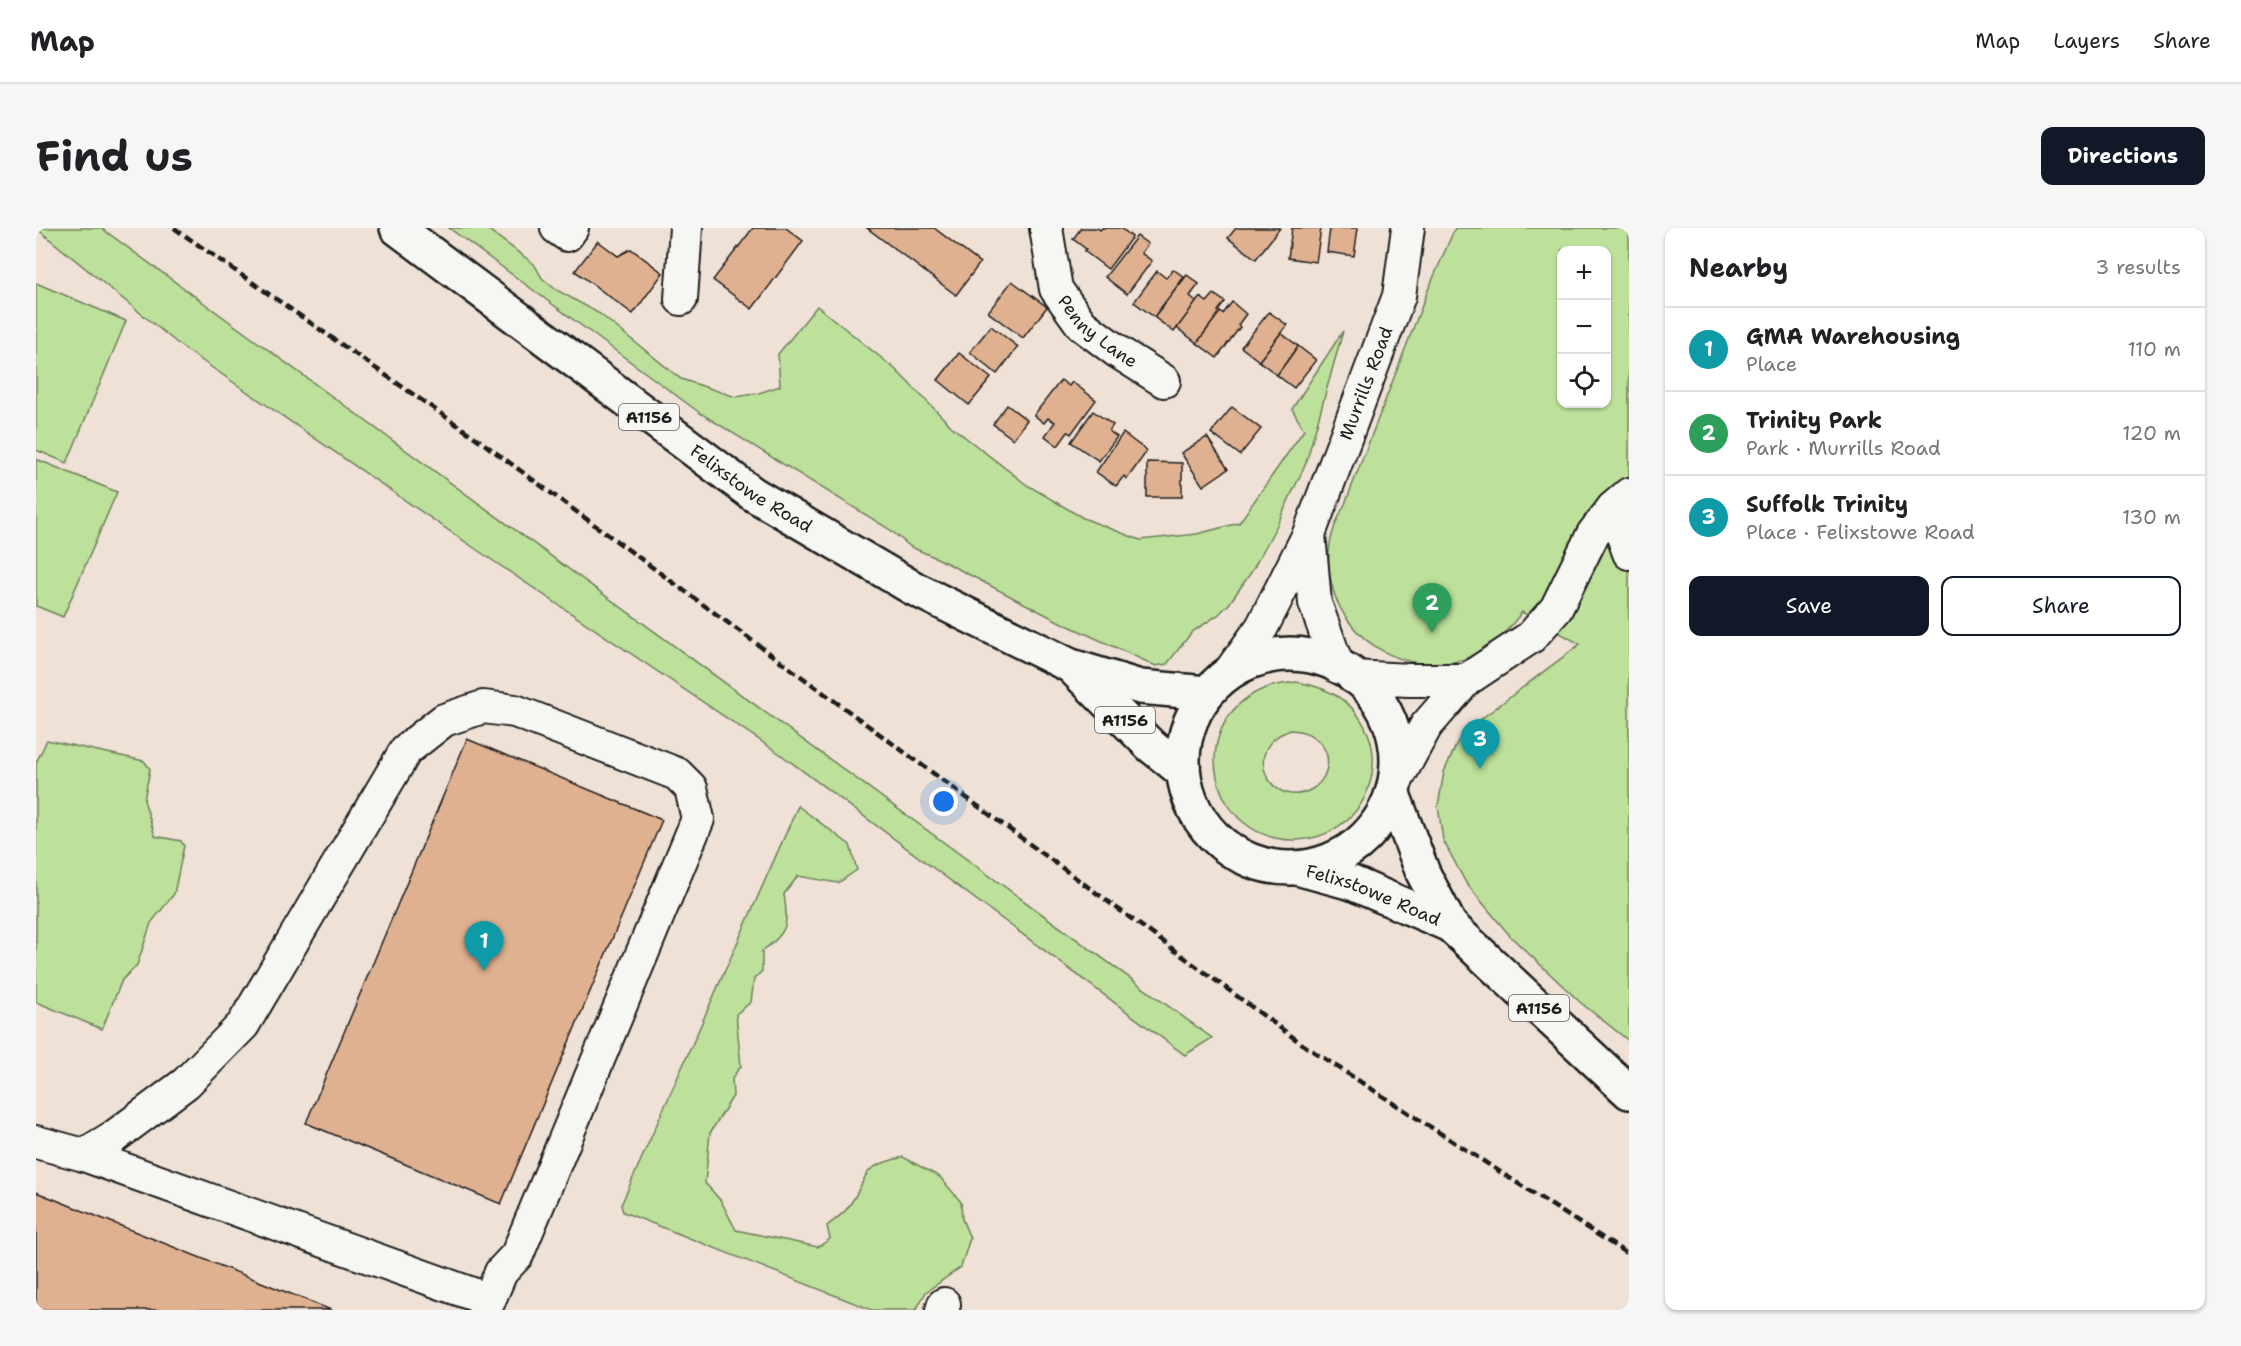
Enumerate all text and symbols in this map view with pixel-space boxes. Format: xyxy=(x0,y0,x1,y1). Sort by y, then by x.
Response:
text: Map xyxy=(30,22,95,60)
text: Map xyxy=(1975,27,2020,55)
text: Layers xyxy=(2053,27,2120,55)
text: Share xyxy=(2153,27,2211,55)
button: Directions xyxy=(2041,127,2205,185)
text: Find us xyxy=(36,128,193,184)
map controls xyxy=(1557,246,1611,408)
button: + xyxy=(1557,246,1611,300)
text: Nearby xyxy=(1689,250,1788,285)
text: 3 results xyxy=(2095,254,2181,280)
street label: Penny Lane xyxy=(1052,290,1142,373)
button: − xyxy=(1557,300,1611,354)
text: GMA Warehousing xyxy=(1746,322,1960,351)
street label: Murrills Road xyxy=(1334,323,1398,443)
text: 1 xyxy=(1704,336,1713,362)
text: 110 m xyxy=(2127,336,2181,362)
text: Place xyxy=(1746,351,1797,377)
button: locate xyxy=(1557,354,1611,408)
road number: A1156 xyxy=(619,404,679,430)
text: Trinity Park xyxy=(1746,406,1882,435)
text: 2 xyxy=(1702,420,1716,446)
text: 120 m xyxy=(2122,420,2181,446)
text: Park · Murrills Road xyxy=(1746,435,1941,461)
street label: Felixstowe Road xyxy=(685,439,817,538)
text: Suffolk Trinity xyxy=(1746,490,1908,519)
text: 3 xyxy=(1702,504,1716,530)
text: 130 m xyxy=(2122,504,2181,530)
text: Place · Felixstowe Road xyxy=(1746,519,1975,545)
button: Save xyxy=(1689,576,1929,636)
button: Share xyxy=(1941,576,2181,636)
pin: 2 xyxy=(1412,584,1452,633)
road number: A1156 xyxy=(1095,707,1155,733)
pin: 3 xyxy=(1460,720,1500,769)
your location xyxy=(929,787,958,816)
street label: Felixstowe Road xyxy=(1303,859,1444,932)
pin: 1 xyxy=(464,922,504,971)
road number: A1156 xyxy=(1509,995,1569,1021)

